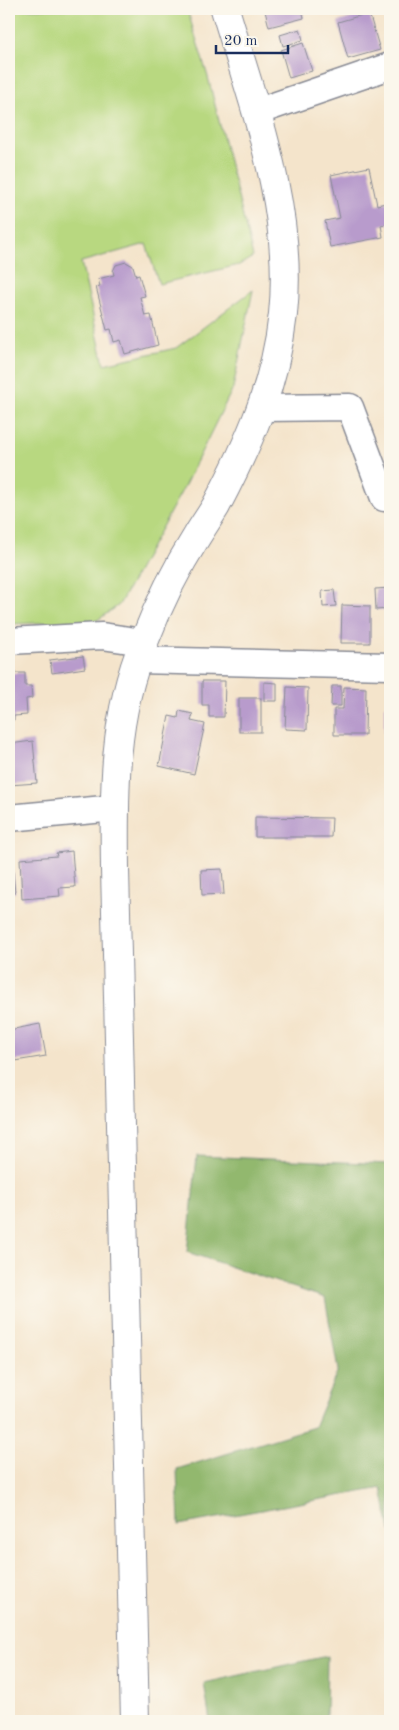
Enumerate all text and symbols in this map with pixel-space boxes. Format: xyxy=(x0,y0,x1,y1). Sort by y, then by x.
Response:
scale bar xyxy=(216,22,289,54)
text: 20 m xyxy=(224,34,258,49)

